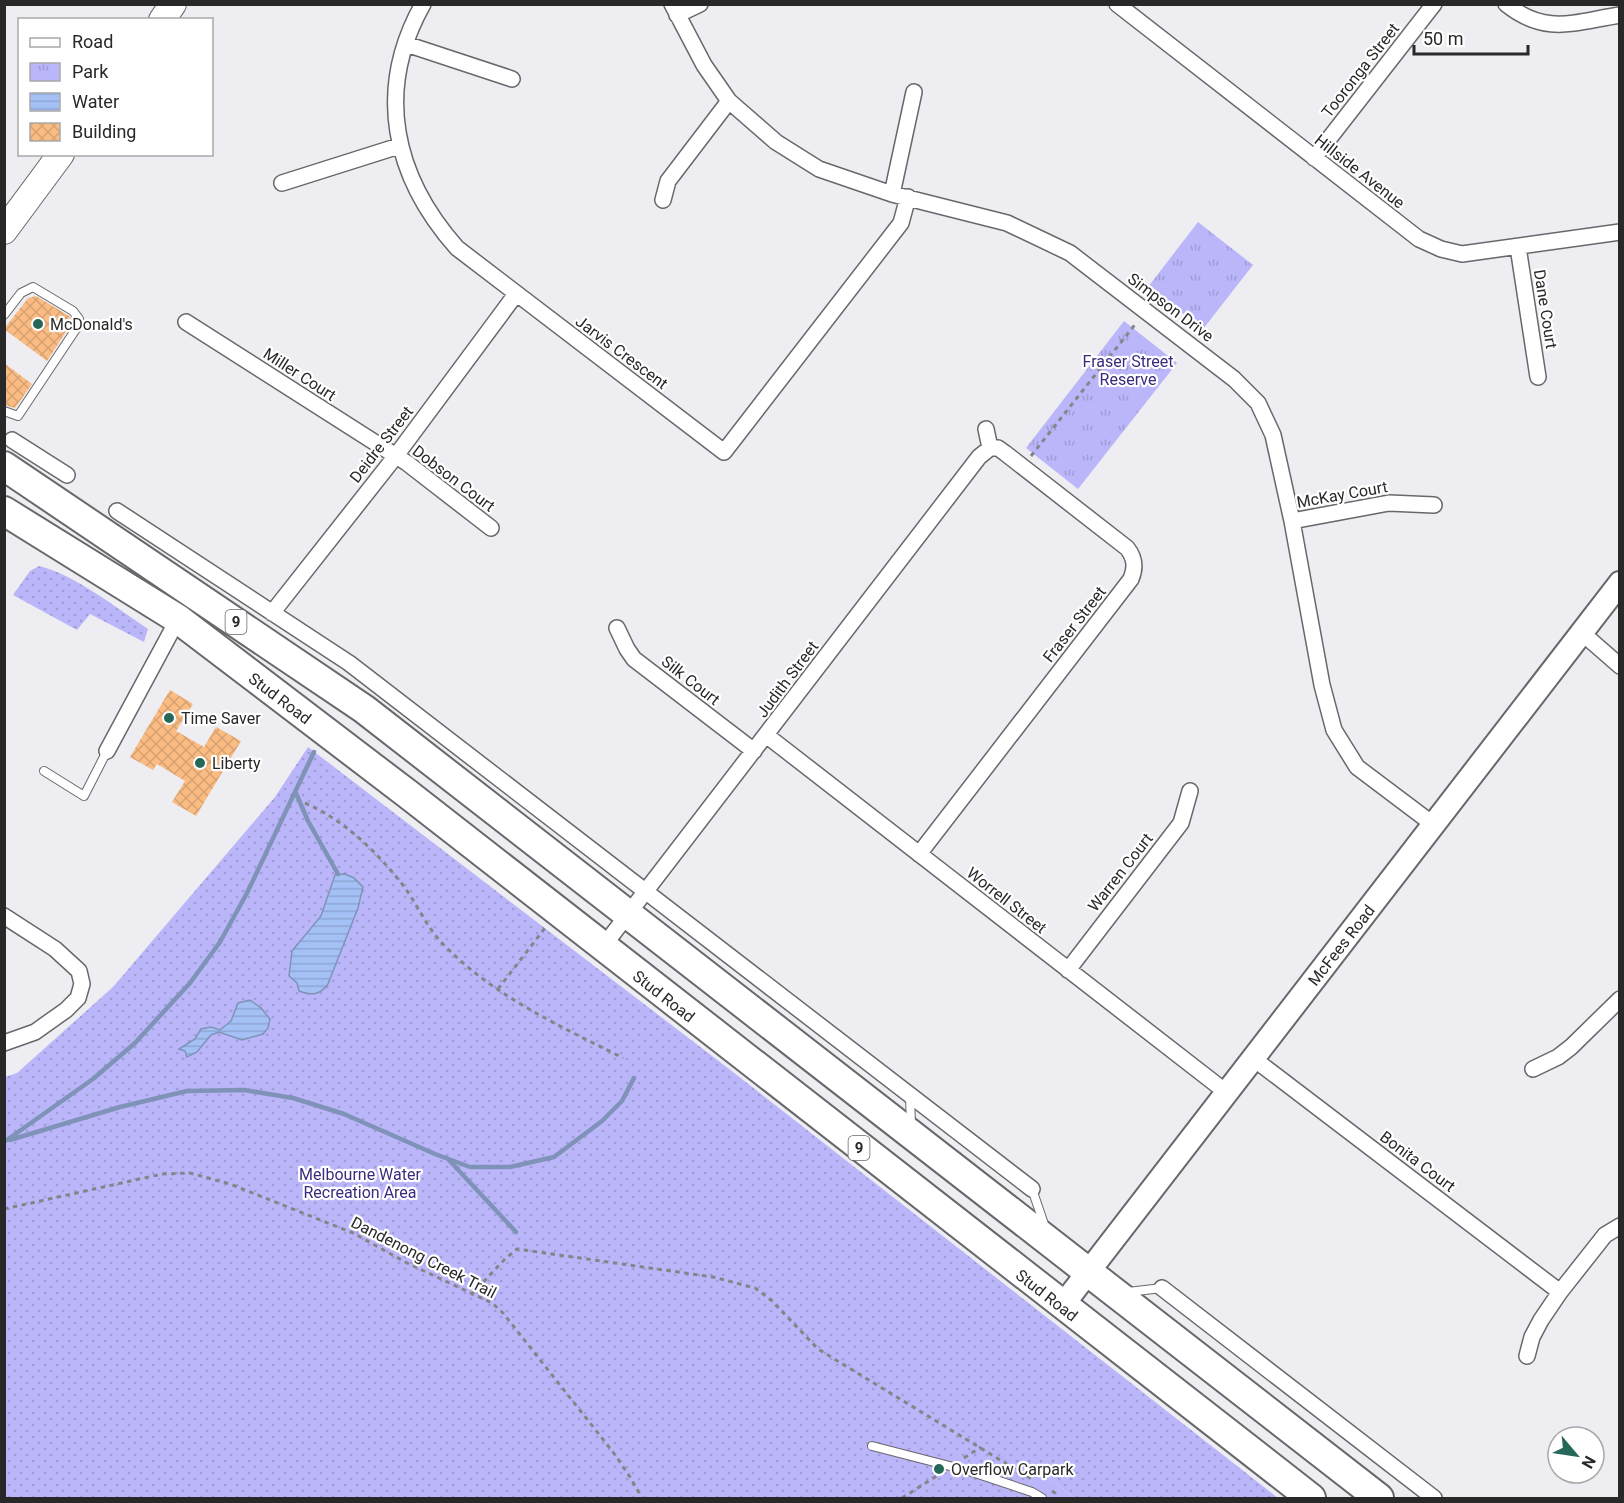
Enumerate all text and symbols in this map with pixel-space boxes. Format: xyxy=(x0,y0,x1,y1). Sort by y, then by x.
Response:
legend xyxy=(18,18,213,156)
scale bar xyxy=(1414,18,1528,56)
street label: Tooronga Street xyxy=(1318,19,1403,121)
text: 50 m xyxy=(1423,28,1463,49)
text: Road xyxy=(72,31,113,52)
text: Park xyxy=(72,61,109,82)
text: Water xyxy=(72,91,119,112)
text: Building xyxy=(72,121,136,142)
street label: Hillside Avenue xyxy=(1311,130,1408,212)
street label: Dane Court xyxy=(1530,268,1561,350)
street label: Simpson Drive xyxy=(1124,269,1217,346)
street label: Jarvis Crescent xyxy=(572,312,671,393)
place label: McDonald's xyxy=(50,315,133,334)
marker: McDonald's xyxy=(31,317,45,331)
street label: Miller Court xyxy=(260,344,340,405)
park label: Fraser Street Reserve xyxy=(1083,352,1173,389)
street label: Deidre Street xyxy=(346,402,417,486)
street label: Dobson Court xyxy=(409,441,499,516)
street label: McKay Court xyxy=(1295,477,1389,512)
street label: Fraser Street xyxy=(1039,583,1110,666)
road number: 9 xyxy=(226,610,246,634)
street label: Judith Street xyxy=(752,637,822,721)
street label: Silk Court xyxy=(658,652,724,709)
street label: Stud Road xyxy=(245,669,315,728)
place label: Time Saver xyxy=(181,709,261,728)
marker: Time Saver xyxy=(162,711,176,725)
place label: Liberty xyxy=(212,754,261,773)
marker: Liberty xyxy=(193,756,207,770)
street label: Warren Court xyxy=(1084,829,1157,915)
street label: Worrell Street xyxy=(963,863,1050,937)
street label: McFees Road xyxy=(1304,901,1379,989)
street label: Stud Road xyxy=(629,966,698,1026)
street label: Bonita Court xyxy=(1376,1127,1459,1196)
road number: 9 xyxy=(848,1136,870,1160)
park label: Melbourne Water Recreation Area xyxy=(299,1165,421,1202)
street label: Dandenong Creek Trail xyxy=(348,1213,499,1302)
street label: Stud Road xyxy=(1012,1265,1081,1325)
north arrow xyxy=(1546,1425,1606,1485)
text: N xyxy=(1578,1452,1600,1472)
place label: Overflow Carpark xyxy=(951,1460,1074,1479)
marker: Overflow Carpark xyxy=(932,1462,946,1476)

